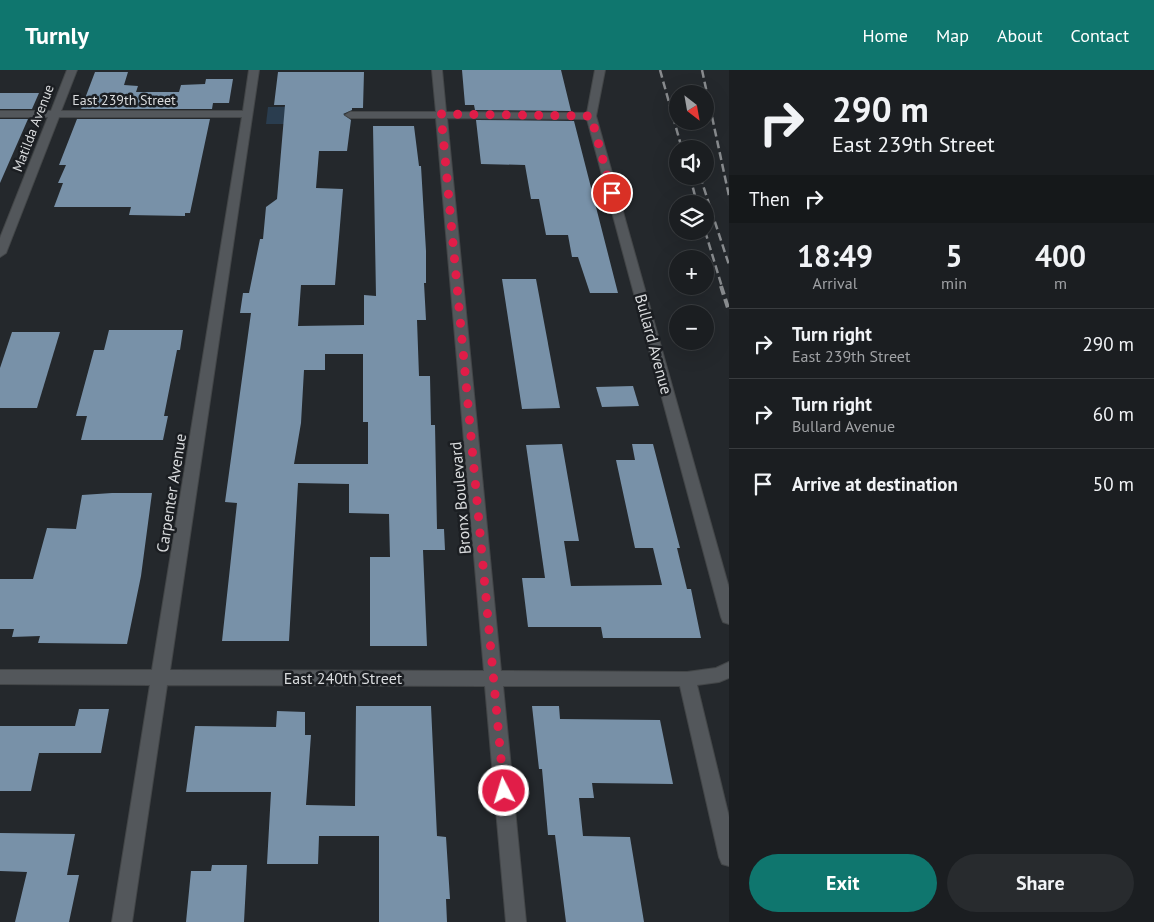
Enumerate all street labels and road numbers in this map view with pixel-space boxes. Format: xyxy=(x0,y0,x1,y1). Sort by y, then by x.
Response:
street label: Matilda Avenue xyxy=(8,82,58,174)
street label: East 239th Street xyxy=(72,91,176,109)
street label: Bullard Avenue xyxy=(631,292,677,396)
street label: Carpenter Avenue xyxy=(152,432,190,554)
street label: Bronx Boulevard xyxy=(445,441,475,555)
street label: East 240th Street xyxy=(284,668,403,688)

